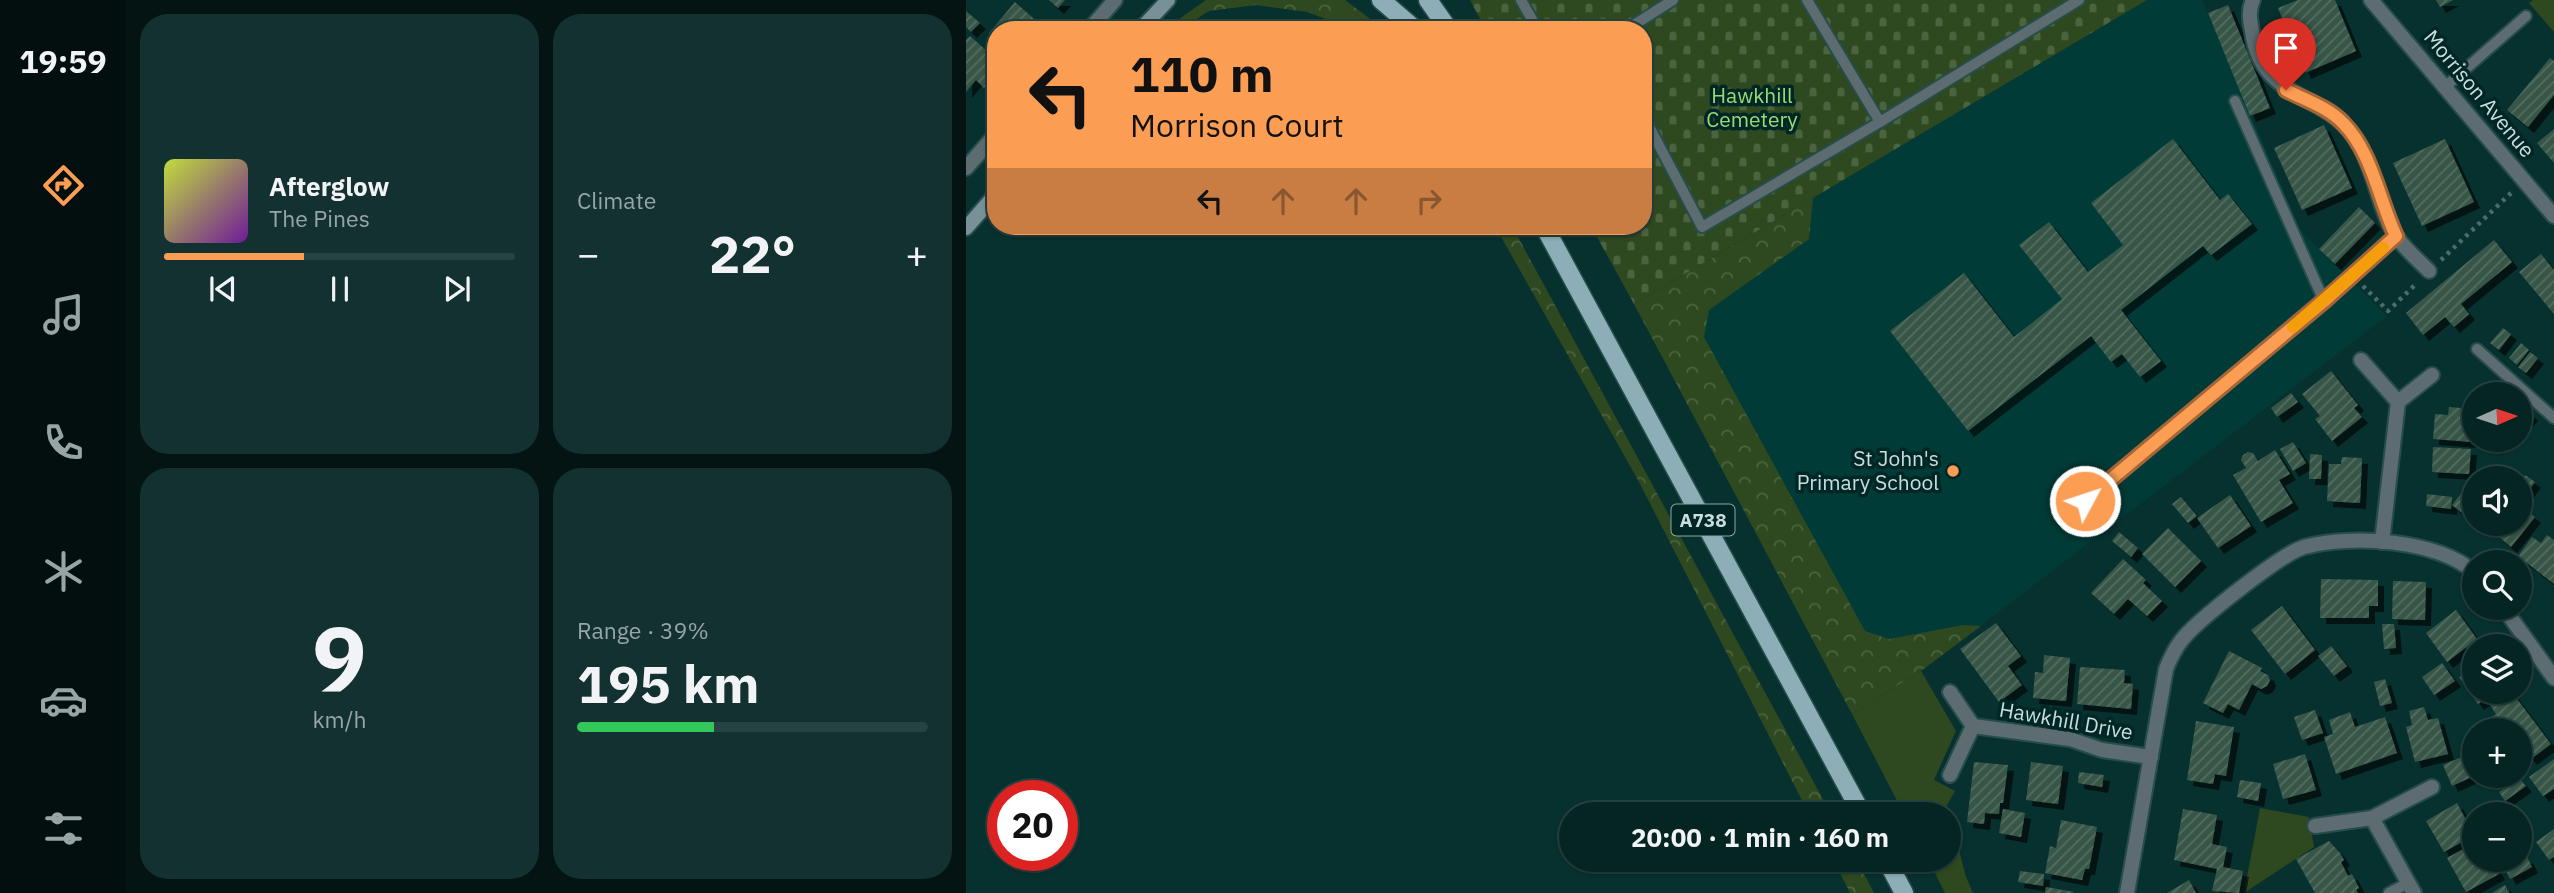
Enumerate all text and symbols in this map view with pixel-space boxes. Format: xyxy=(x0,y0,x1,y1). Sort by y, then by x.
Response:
pin xyxy=(2256,18,2316,90)
street label: Morrison Avenue xyxy=(2418,24,2541,163)
icon: arrive xyxy=(2267,29,2305,67)
text: 19:59 xyxy=(19,40,107,82)
text: 110 m xyxy=(1130,42,1274,105)
icon: left xyxy=(1015,49,1106,140)
park label: Hawkhill Cemetery xyxy=(1706,81,1798,133)
text: Morrison Court xyxy=(1130,104,1344,146)
icon: directions xyxy=(39,161,88,210)
text: Afterglow xyxy=(269,169,389,203)
icon: left xyxy=(1191,182,1229,220)
icon: ahead xyxy=(1264,182,1302,220)
icon: ahead xyxy=(1337,182,1375,220)
icon: right xyxy=(1410,182,1448,220)
text: Climate xyxy=(577,185,656,215)
text: The Pines xyxy=(269,203,370,233)
text: 22° xyxy=(709,220,796,287)
text: − xyxy=(577,229,600,278)
text: + xyxy=(905,229,928,278)
icon: previous xyxy=(204,270,242,308)
icon: pause xyxy=(321,270,359,308)
icon: next xyxy=(438,270,476,308)
icon: music xyxy=(39,290,88,339)
north arrow xyxy=(2462,382,2532,452)
map controls xyxy=(2462,382,2532,872)
icon: phone xyxy=(39,418,88,467)
place label: St John's Primary School xyxy=(1797,444,1939,496)
marker: St John's Primary School xyxy=(1945,463,1961,479)
position arrow xyxy=(2048,464,2122,538)
button: sound xyxy=(2462,466,2532,536)
road number: A738 xyxy=(1672,505,1734,536)
icon: climate xyxy=(39,547,88,596)
button: search xyxy=(2462,550,2532,620)
text: 9 xyxy=(312,599,367,717)
text: Range · 39% xyxy=(577,615,709,645)
button: layers xyxy=(2462,634,2532,704)
text: 195 km xyxy=(577,650,759,717)
icon: car xyxy=(39,676,88,725)
street label: Hawkhill Drive xyxy=(1997,694,2135,746)
text: km/h xyxy=(312,704,367,734)
button: + xyxy=(2462,718,2532,788)
speed limit sign: 20 xyxy=(987,780,1078,871)
button: − xyxy=(2462,802,2532,872)
icon: filters xyxy=(39,804,88,853)
text: 20:00 · 1 min · 160 m xyxy=(1631,820,1889,854)

